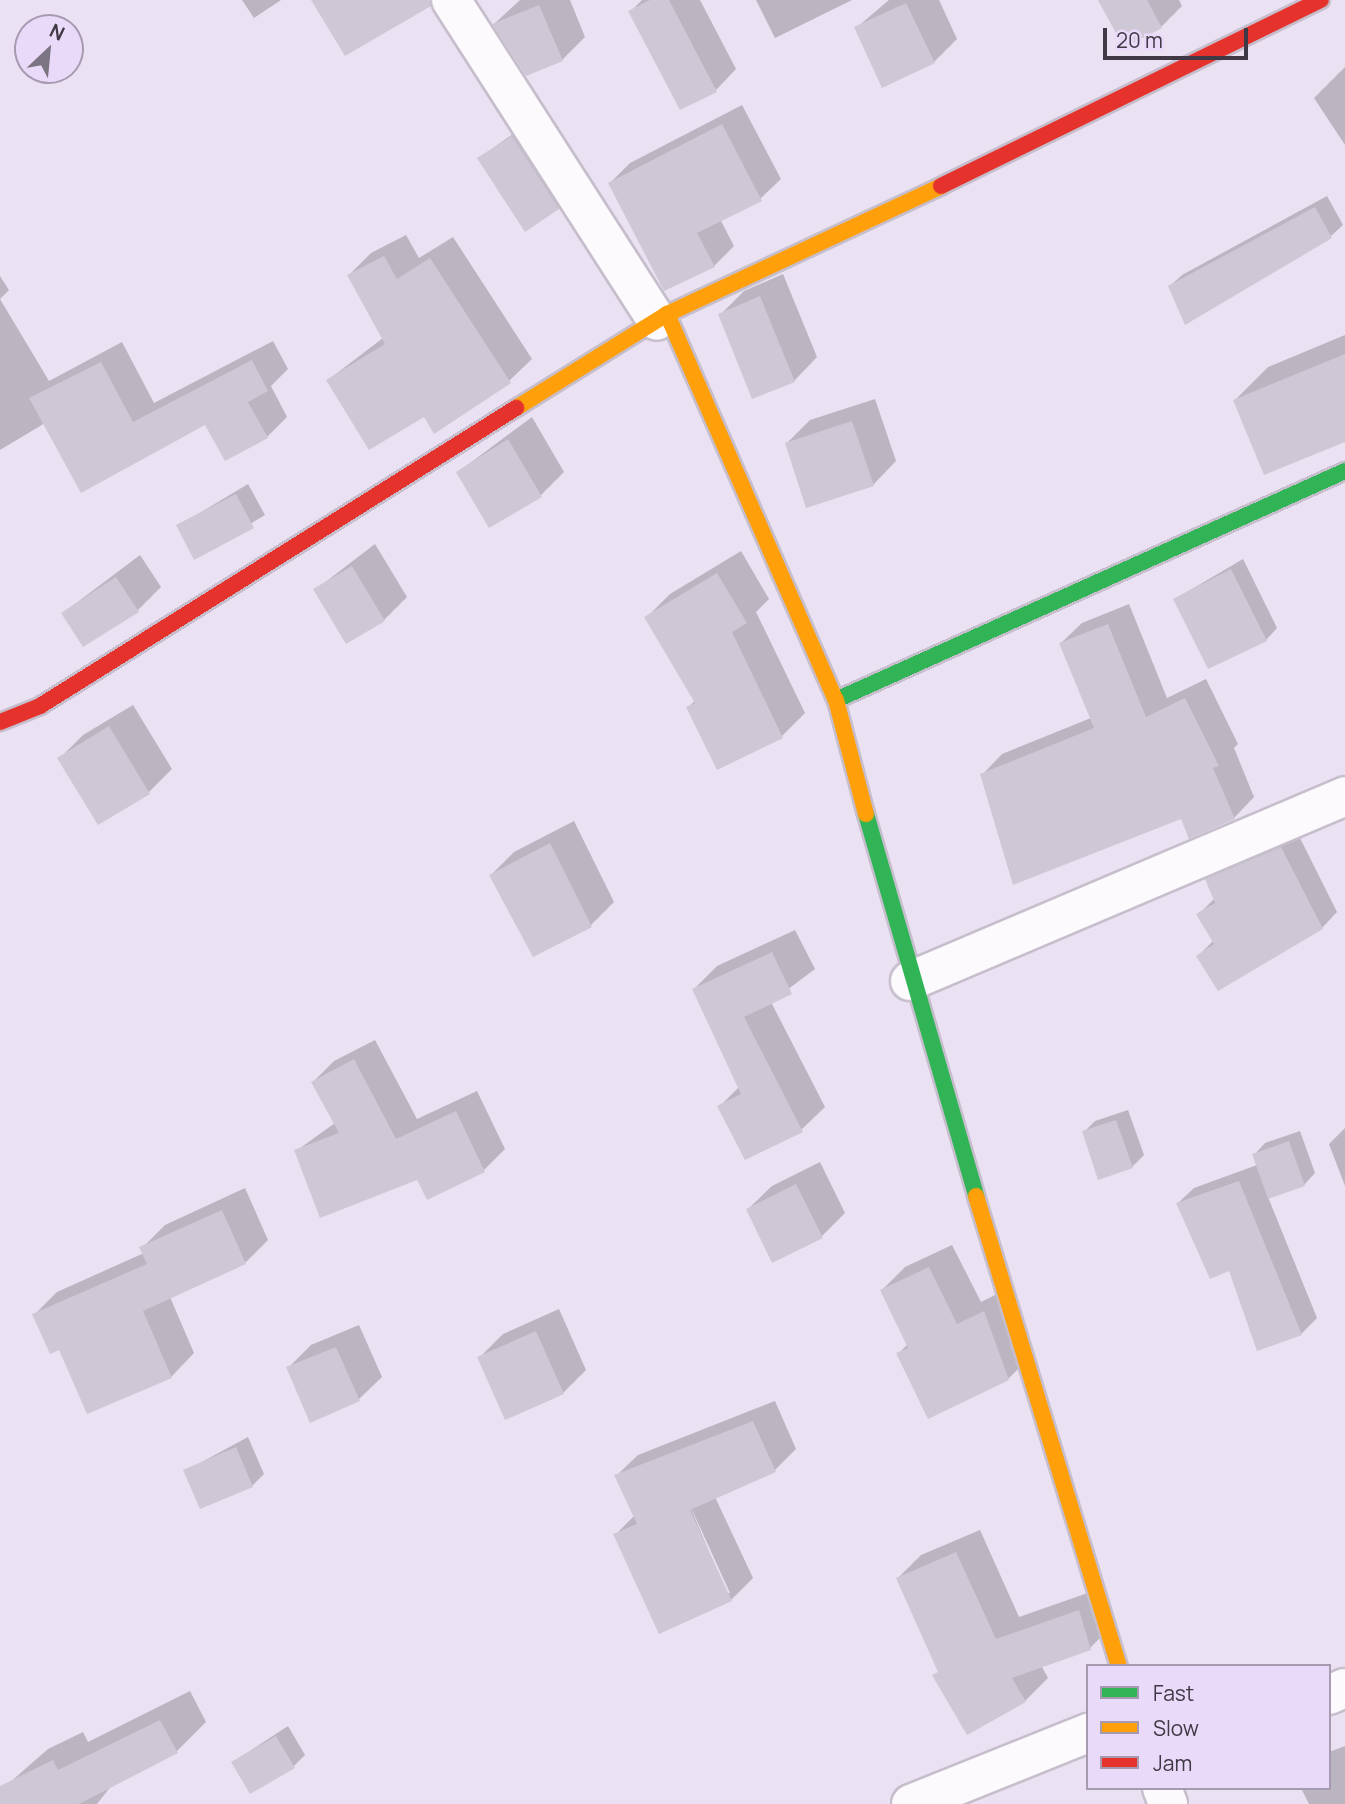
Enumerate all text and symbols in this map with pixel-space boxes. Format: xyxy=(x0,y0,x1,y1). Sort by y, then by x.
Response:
north arrow xyxy=(14,14,84,84)
scale bar xyxy=(1107,14,1252,58)
text: N xyxy=(45,17,69,47)
text: 20 m xyxy=(1116,26,1163,54)
legend xyxy=(1086,1664,1331,1790)
text: Fast xyxy=(1153,1679,1194,1707)
text: Slow xyxy=(1153,1714,1199,1742)
text: Jam xyxy=(1153,1749,1192,1777)

